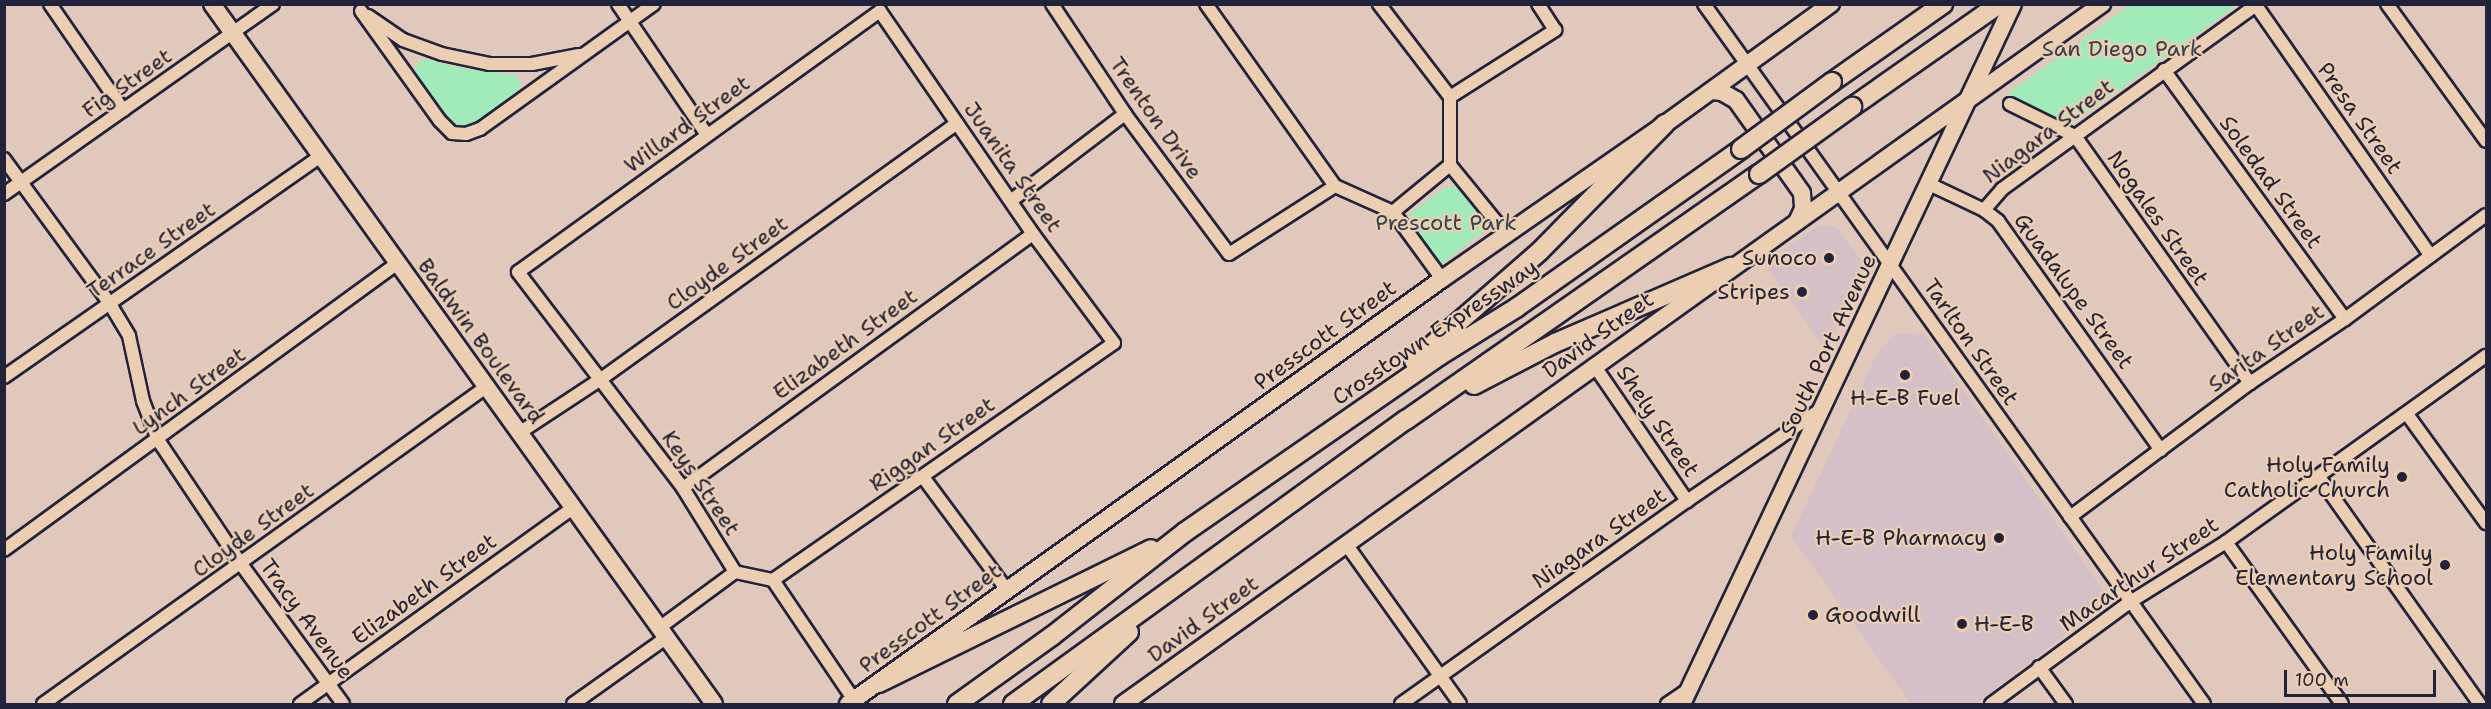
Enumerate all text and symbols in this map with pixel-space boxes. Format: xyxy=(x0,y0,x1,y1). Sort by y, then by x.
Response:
park label: San Diego Park xyxy=(2042,36,2202,62)
street label: Fig Street xyxy=(77,42,177,124)
street label: Trenton Drive xyxy=(1104,52,1208,184)
street label: Presa Street xyxy=(2312,57,2408,179)
street label: Willard Street xyxy=(619,69,755,179)
street label: Niagara Street xyxy=(1977,73,2119,189)
street label: Juanita Street xyxy=(958,97,1068,237)
street label: Soledad Street xyxy=(2214,111,2328,253)
street label: Nogales Street xyxy=(2102,145,2214,291)
street label: Terrace Street xyxy=(82,196,220,304)
street label: Guadalupe Street xyxy=(2009,208,2139,374)
street label: Cloyde Street xyxy=(661,210,793,316)
park label: Prescott Park xyxy=(1375,210,1517,236)
place label: Sunoco xyxy=(1742,245,1817,271)
street label: South Port Avenue xyxy=(1774,250,1882,440)
marker: Sunoco xyxy=(1822,251,1836,265)
street label: Baldwin Boulevard xyxy=(412,253,550,429)
street label: Crosstown Expressway xyxy=(1327,253,1543,411)
street label: Tarlton Street xyxy=(1918,274,2024,410)
street label: Presscott Street xyxy=(1249,275,1401,395)
place label: Stripes xyxy=(1717,279,1790,305)
street label: Elizabeth Street xyxy=(768,283,922,405)
marker: Stripes xyxy=(1795,285,1809,299)
street label: David Street xyxy=(1537,286,1659,384)
street label: Sarita Street xyxy=(2203,298,2329,398)
street label: Lynch Street xyxy=(127,341,251,441)
street label: Shely Street xyxy=(1611,360,1705,482)
marker: H-E-B Fuel xyxy=(1898,368,1912,382)
place label: H-E-B Fuel xyxy=(1850,385,1960,411)
street label: Riggan Street xyxy=(864,391,1000,497)
street label: Keys Street xyxy=(656,425,746,541)
place label: Holy Family Catholic Church xyxy=(2224,451,2390,502)
marker: Holy Family Catholic Church xyxy=(2395,470,2409,484)
street label: Cloyde Street xyxy=(187,477,319,583)
street label: Niagara Street xyxy=(1527,482,1671,594)
street label: Macarthur Street xyxy=(2054,511,2224,637)
place label: H-E-B Pharmacy xyxy=(1815,525,1987,551)
street label: Elizabeth Street xyxy=(347,528,501,650)
marker: H-E-B Pharmacy xyxy=(1992,531,2006,545)
place label: Holy Family Elementary School xyxy=(2235,539,2433,590)
street label: Tracy Avenue xyxy=(254,554,360,684)
street label: Presscott Street xyxy=(854,558,1006,678)
marker: Holy Family Elementary School xyxy=(2438,558,2452,572)
street label: David Street xyxy=(1142,570,1264,668)
place label: Goodwill xyxy=(1825,602,1920,628)
marker: Goodwill xyxy=(1806,608,1820,622)
place label: H-E-B xyxy=(1974,611,2034,637)
marker: H-E-B xyxy=(1955,617,1969,631)
scale bar xyxy=(2287,658,2438,696)
text: 100 m xyxy=(2295,668,2349,692)

